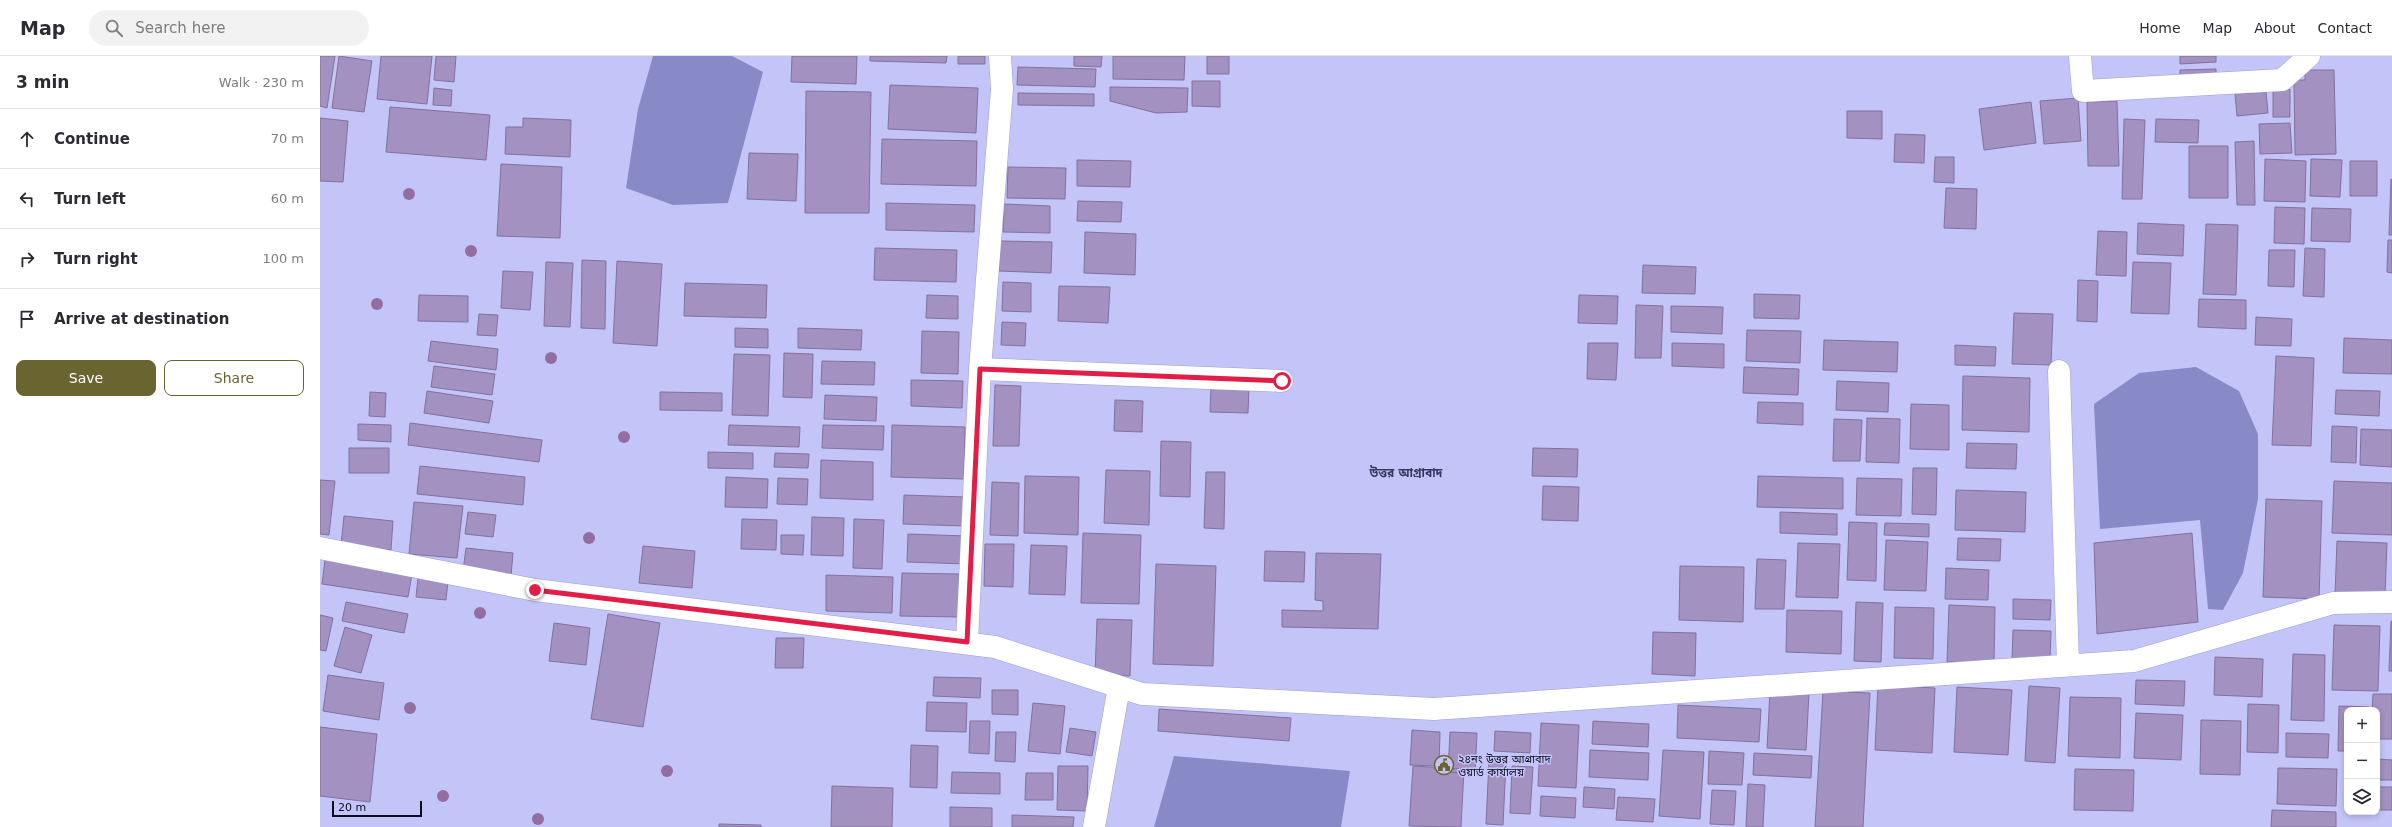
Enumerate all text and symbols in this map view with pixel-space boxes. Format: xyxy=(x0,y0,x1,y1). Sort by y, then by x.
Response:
search box xyxy=(89,10,369,46)
text: Map xyxy=(20,17,65,39)
icon: search xyxy=(103,17,125,39)
text: Search here xyxy=(135,19,225,37)
text: Home xyxy=(2139,20,2181,36)
text: Map xyxy=(2203,20,2232,36)
text: About xyxy=(2254,20,2296,36)
text: Contact xyxy=(2318,20,2372,36)
text: 3 min xyxy=(16,72,69,92)
text: Walk · 230 m xyxy=(219,75,304,90)
icon: ahead xyxy=(16,128,38,150)
text: Continue xyxy=(54,130,130,148)
text: 70 m xyxy=(271,131,304,146)
icon: left xyxy=(16,188,38,210)
text: Turn left xyxy=(54,190,126,208)
text: 60 m xyxy=(271,191,304,206)
icon: right xyxy=(16,248,38,270)
text: Turn right xyxy=(54,250,138,268)
text: 100 m xyxy=(262,251,304,266)
icon: arrive xyxy=(16,308,38,330)
text: Arrive at destination xyxy=(54,310,229,328)
button: Save xyxy=(16,360,156,396)
button: Share xyxy=(164,360,304,396)
route start xyxy=(1273,372,1291,390)
district label: উত্তর আগ্রাবাদ xyxy=(1369,465,1443,480)
route end xyxy=(526,581,544,599)
map controls xyxy=(2344,707,2380,815)
button: + xyxy=(2344,707,2380,743)
button: − xyxy=(2344,743,2380,779)
place label: ২৪নং উত্তর আগ্রাবাদ ওয়ার্ড কার্যালয় xyxy=(1458,753,1551,779)
public building icon: ২৪নং উত্তর আগ্রাবাদ ওয়ার্ড কার্যালয় xyxy=(1433,754,1455,776)
button: layers xyxy=(2344,779,2380,815)
scale bar xyxy=(332,799,422,818)
text: 20 m xyxy=(338,801,366,814)

